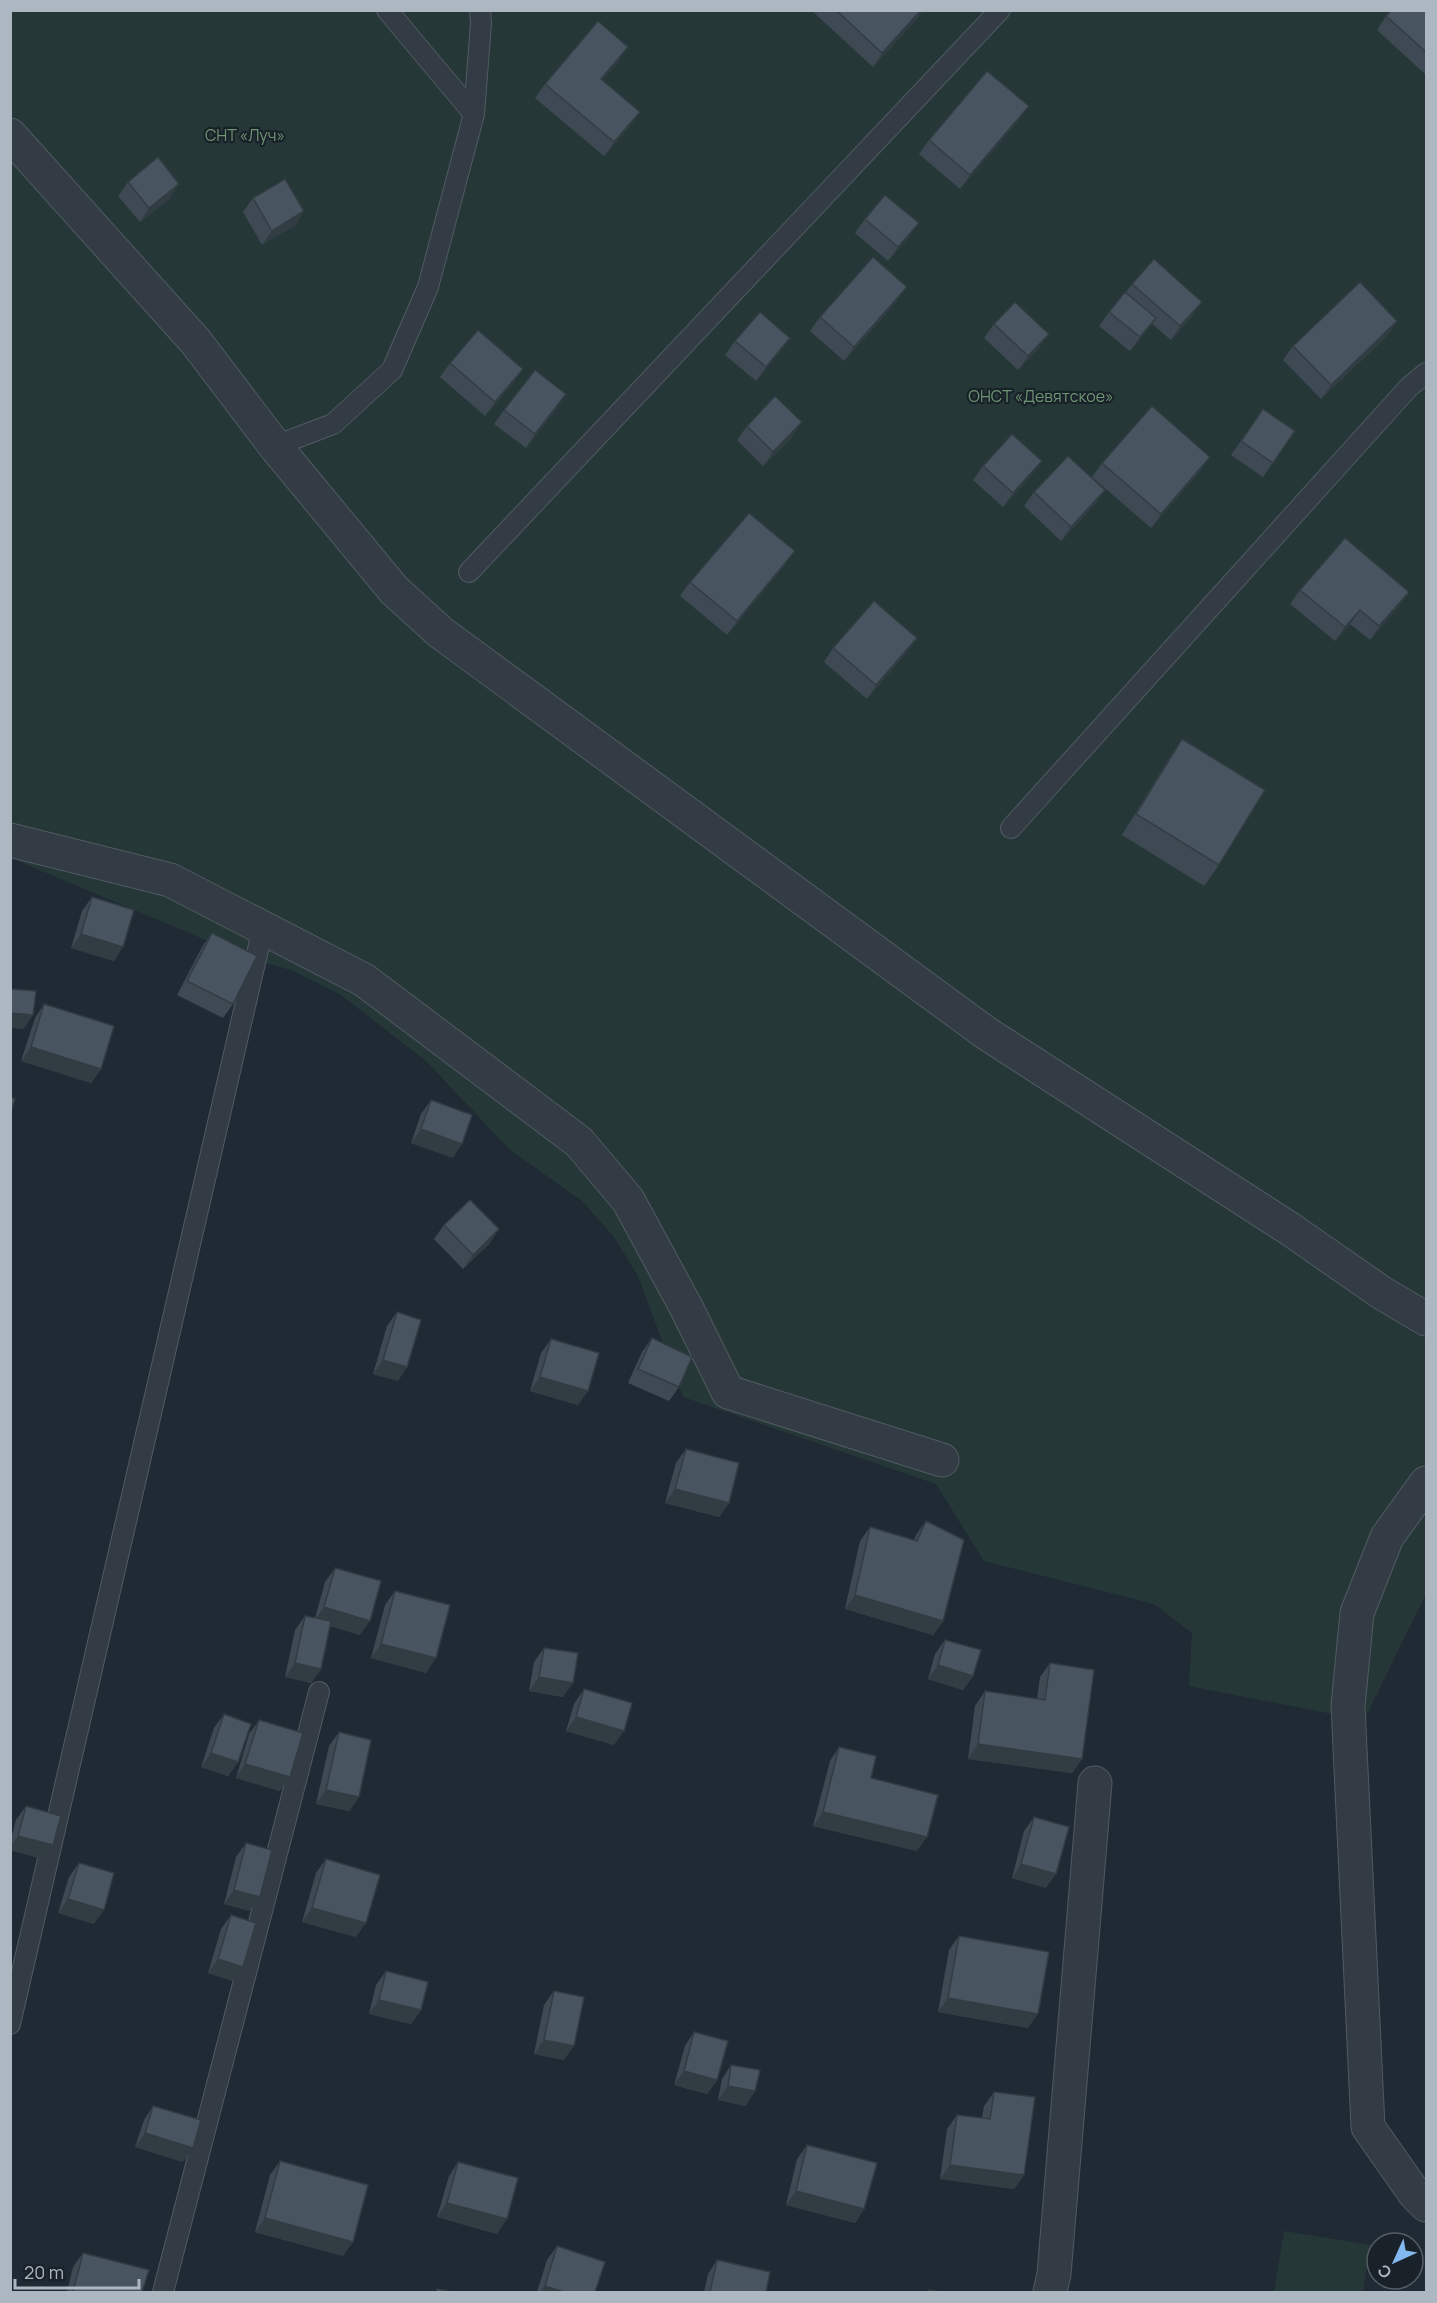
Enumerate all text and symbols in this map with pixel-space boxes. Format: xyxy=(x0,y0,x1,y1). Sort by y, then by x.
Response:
park label: СНТ «Луч» xyxy=(205,124,285,146)
park label: ОНСТ «Девятское» xyxy=(968,385,1114,407)
north arrow xyxy=(1365,2231,1425,2291)
scale bar xyxy=(15,2252,140,2290)
text: 20 m xyxy=(24,2260,64,2284)
text: С xyxy=(1372,2260,1396,2284)

